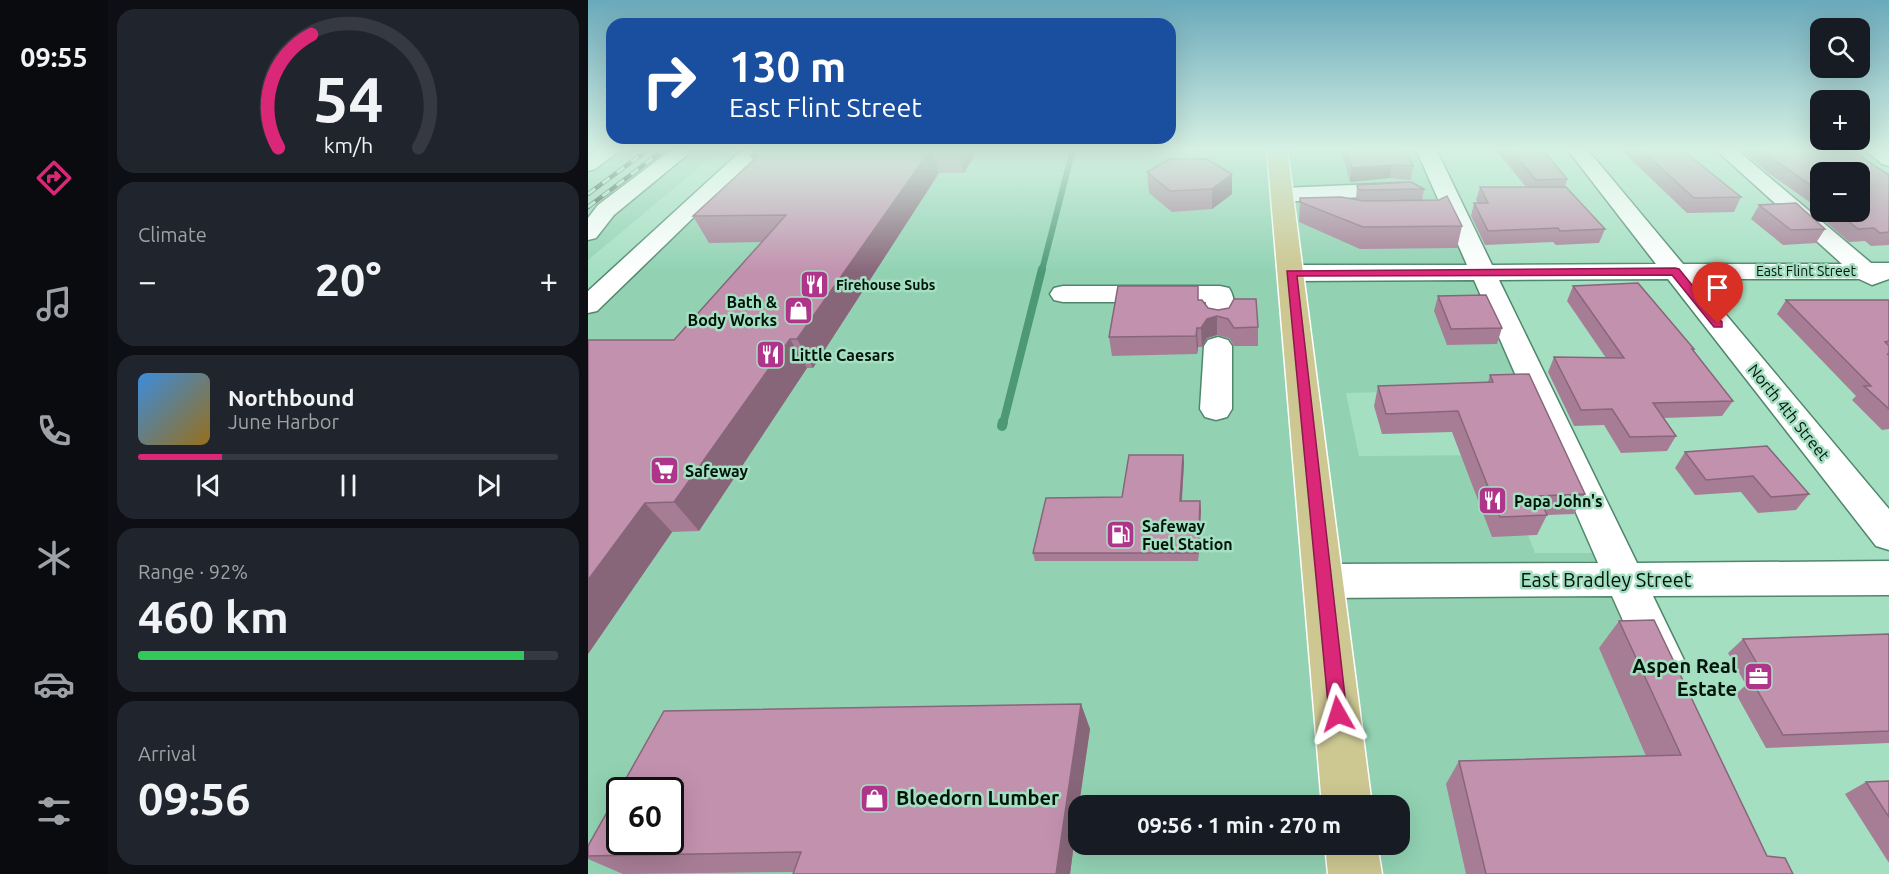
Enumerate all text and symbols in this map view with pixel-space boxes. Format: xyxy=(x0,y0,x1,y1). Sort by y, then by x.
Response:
map controls xyxy=(1810,18,1870,222)
button: search xyxy=(1810,18,1870,78)
text: 09:55 xyxy=(20,42,88,72)
icon: right xyxy=(630,42,708,120)
text: 130 m xyxy=(729,43,846,90)
text: 54 xyxy=(313,64,383,134)
button: + xyxy=(1810,90,1870,150)
text: East Flint Street xyxy=(729,92,922,122)
text: km/h xyxy=(323,133,373,157)
icon: directions xyxy=(33,157,75,199)
button: − xyxy=(1810,162,1870,222)
text: Climate xyxy=(138,223,207,246)
text: 20° xyxy=(315,254,381,305)
text: − xyxy=(138,262,157,299)
text: + xyxy=(539,262,558,299)
pin xyxy=(1692,262,1743,324)
street label: East Flint Street xyxy=(1756,263,1857,279)
restaurant icon: Firehouse Subs xyxy=(799,269,831,301)
icon: arrive xyxy=(1701,271,1734,304)
place label: Firehouse Subs xyxy=(836,277,936,293)
icon: music xyxy=(33,283,75,325)
place label: Bath & Body Works xyxy=(688,293,777,329)
shop icon: Bath & Body Works xyxy=(782,295,814,327)
restaurant icon: Little Caesars xyxy=(754,339,786,371)
place label: Little Caesars xyxy=(791,346,895,364)
street label: North 4th Street xyxy=(1745,360,1834,464)
text: Northbound xyxy=(228,385,354,410)
icon: phone xyxy=(33,410,75,452)
text: June Harbor xyxy=(228,410,339,433)
supermarket icon: Safeway xyxy=(648,455,680,487)
place label: Safeway xyxy=(685,462,749,480)
icon: previous xyxy=(192,469,225,502)
icon: pause xyxy=(332,469,365,502)
icon: next xyxy=(472,469,505,502)
restaurant icon: Papa John's xyxy=(1477,485,1509,517)
place label: Papa John's xyxy=(1514,492,1602,510)
place label: Safeway Fuel Station xyxy=(1142,517,1233,553)
fuel station icon: Safeway Fuel Station xyxy=(1105,519,1137,551)
icon: climate xyxy=(33,537,75,579)
text: Range · 92% xyxy=(138,560,248,583)
street label: East Bradley Street xyxy=(1520,568,1692,591)
text: 460 km xyxy=(138,591,289,642)
place label: Aspen Real Estate xyxy=(1632,654,1737,700)
office icon: Aspen Real Estate xyxy=(1742,661,1774,693)
icon: car xyxy=(33,663,75,705)
position arrow xyxy=(1306,682,1370,746)
text: Arrival xyxy=(138,742,196,765)
text: 09:56 xyxy=(138,773,251,824)
speed limit sign: 60 xyxy=(606,777,684,855)
shop icon: Bloedorn Lumber xyxy=(859,782,891,814)
place label: Bloedorn Lumber xyxy=(896,786,1060,809)
icon: filters xyxy=(33,790,75,832)
text: 09:56 · 1 min · 270 m xyxy=(1137,812,1341,837)

